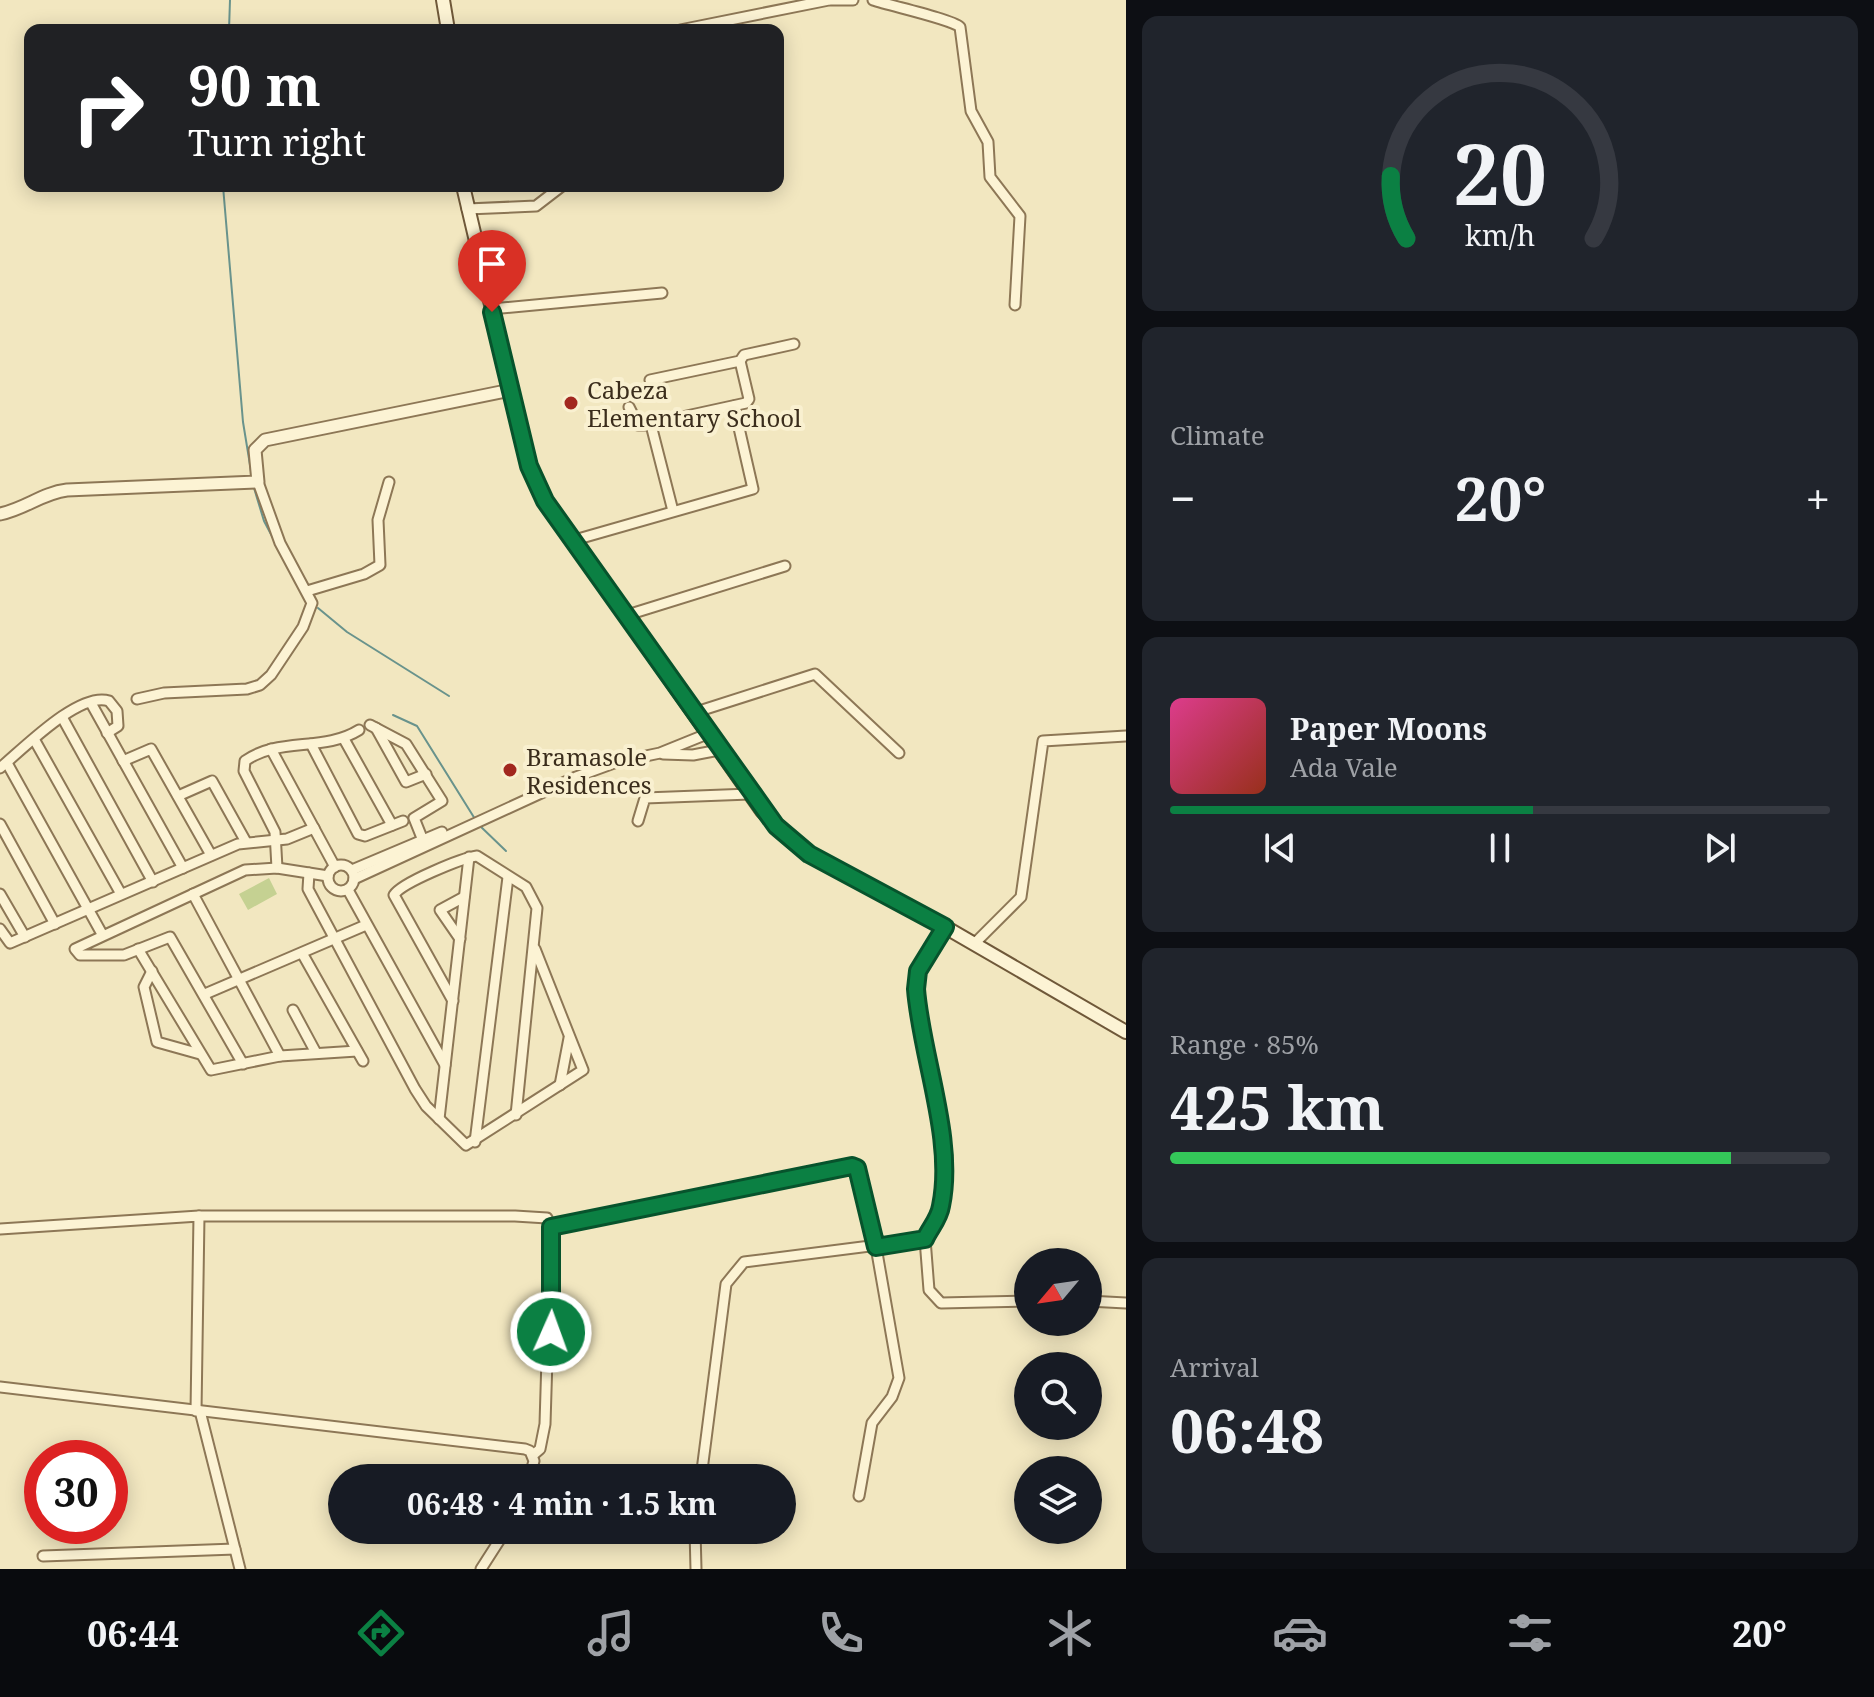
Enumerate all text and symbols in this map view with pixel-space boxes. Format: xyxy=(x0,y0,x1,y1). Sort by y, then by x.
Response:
text: 90 m xyxy=(188,46,321,122)
icon: right xyxy=(56,56,160,160)
text: 20 xyxy=(1453,116,1547,229)
text: Turn right xyxy=(188,118,366,167)
text: km/h xyxy=(1465,215,1535,254)
pin xyxy=(458,230,526,312)
icon: arrive xyxy=(470,242,514,286)
place label: Cabeza Elementary School xyxy=(587,373,802,434)
marker: Cabeza Elementary School xyxy=(562,394,580,412)
text: Climate xyxy=(1170,417,1265,453)
text: 20° xyxy=(1455,457,1546,539)
text: − xyxy=(1170,468,1195,528)
text: + xyxy=(1805,468,1830,528)
text: Paper Moons xyxy=(1290,708,1487,749)
place label: Bramasole Residences xyxy=(526,740,652,801)
text: Ada Vale xyxy=(1290,749,1398,785)
marker: Bramasole Residences xyxy=(501,761,519,779)
icon: previous xyxy=(1258,826,1302,870)
icon: pause xyxy=(1478,826,1522,870)
icon: next xyxy=(1698,826,1742,870)
text: Range · 85% xyxy=(1170,1026,1319,1062)
text: 425 km xyxy=(1170,1066,1385,1148)
north arrow xyxy=(1014,1248,1102,1336)
map controls xyxy=(1014,1248,1102,1544)
position arrow xyxy=(509,1290,593,1374)
text: Arrival xyxy=(1170,1349,1259,1385)
button: search xyxy=(1014,1352,1102,1440)
text: 06:48 xyxy=(1170,1389,1324,1471)
speed limit sign: 30 xyxy=(24,1440,128,1544)
button: layers xyxy=(1014,1456,1102,1544)
text: 06:48 · 4 min · 1.5 km xyxy=(407,1483,717,1524)
icon: directions xyxy=(353,1605,409,1661)
icon: music xyxy=(583,1605,639,1661)
icon: phone xyxy=(813,1605,869,1661)
icon: climate xyxy=(1042,1605,1098,1661)
icon: car xyxy=(1272,1605,1328,1661)
icon: filters xyxy=(1502,1605,1558,1661)
text: 06:44 xyxy=(87,1609,179,1658)
text: 20° xyxy=(1732,1609,1787,1658)

